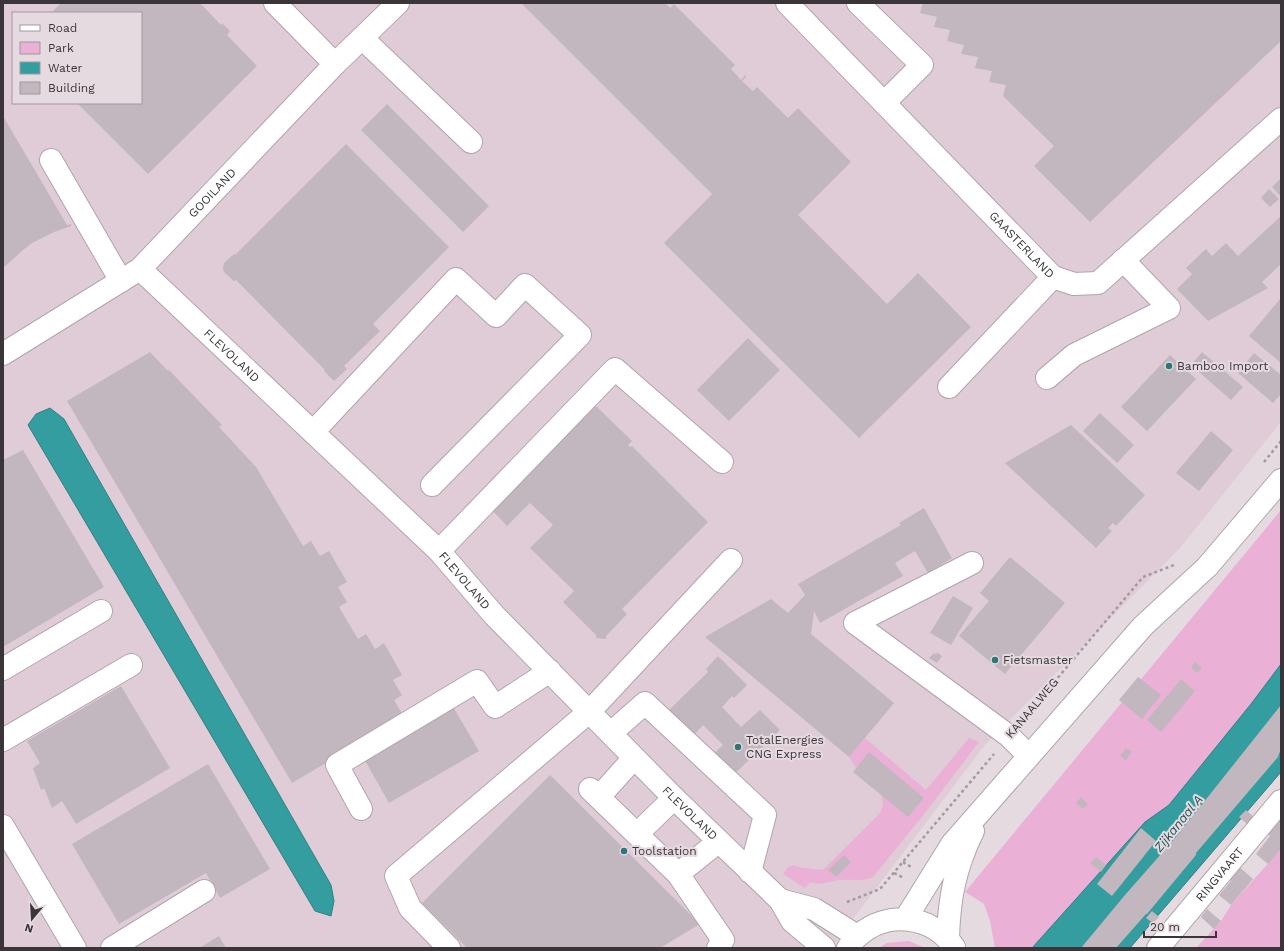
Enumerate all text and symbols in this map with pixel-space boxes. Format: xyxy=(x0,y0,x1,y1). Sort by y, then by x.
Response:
legend xyxy=(12,12,142,104)
text: Road xyxy=(48,21,77,35)
text: Park xyxy=(48,41,74,55)
text: Water xyxy=(48,61,83,75)
text: Building xyxy=(48,81,95,95)
street label: GOOILAND xyxy=(185,166,239,221)
street label: GAASTERLAND xyxy=(986,209,1057,281)
street label: FLEVOLAND xyxy=(201,326,262,385)
place label: Bamboo Import xyxy=(1177,359,1268,373)
marker: Bamboo Import xyxy=(1164,361,1174,371)
street label: FLEVOLAND xyxy=(436,549,493,612)
place label: Fietsmaster xyxy=(1003,653,1073,667)
marker: Fietsmaster xyxy=(990,655,1000,665)
street label: KANAALWEG xyxy=(1003,675,1061,741)
place label: TotalEnergies CNG Express xyxy=(746,733,824,761)
marker: TotalEnergies CNG Express xyxy=(733,742,743,752)
street label: FLEVOLAND xyxy=(659,783,720,843)
water label: Zijkanaal A xyxy=(1150,792,1206,855)
place label: Toolstation xyxy=(632,844,697,858)
street label: RINGVAART xyxy=(1193,844,1246,904)
marker: Toolstation xyxy=(619,846,629,856)
north arrow xyxy=(12,899,52,939)
scale bar xyxy=(1144,913,1216,939)
text: 20 m xyxy=(1150,920,1180,934)
text: N xyxy=(23,921,35,935)

